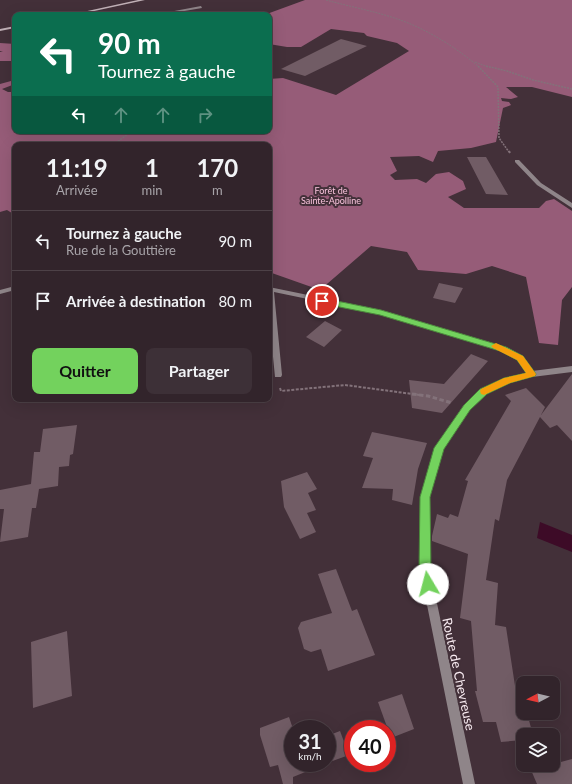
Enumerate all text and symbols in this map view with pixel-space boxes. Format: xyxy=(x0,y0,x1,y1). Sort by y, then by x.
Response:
text: 90 m xyxy=(98,26,161,60)
icon: left xyxy=(32,28,84,80)
text: Tournez à gauche xyxy=(98,60,236,82)
icon: left xyxy=(68,104,90,126)
icon: ahead xyxy=(110,104,132,126)
icon: ahead xyxy=(152,104,174,126)
icon: right xyxy=(194,104,216,126)
text: 11:19 xyxy=(46,153,108,182)
text: 1 xyxy=(145,153,159,182)
text: 170 xyxy=(196,153,238,182)
text: Arrivée xyxy=(56,182,98,198)
text: min xyxy=(142,182,163,198)
text: m xyxy=(212,182,223,198)
park label: Forêt de Sainte-Apolline xyxy=(301,185,361,206)
text: Tournez à gauche xyxy=(66,224,182,242)
icon: left xyxy=(32,230,54,252)
text: 90 m xyxy=(218,232,252,250)
text: Rue de la Gouttière xyxy=(66,242,176,258)
pin xyxy=(305,284,339,318)
icon: arrive xyxy=(32,290,54,312)
icon: arrive xyxy=(311,290,333,312)
text: Arrivée à destination xyxy=(66,292,205,310)
text: 80 m xyxy=(218,292,252,310)
button: Quitter xyxy=(32,348,138,394)
button: Partager xyxy=(146,348,252,394)
position arrow xyxy=(407,563,449,605)
street label: Route de Chevreuse xyxy=(439,616,479,732)
north arrow xyxy=(516,676,560,720)
map controls xyxy=(516,676,560,772)
speed limit sign: 40 xyxy=(344,720,396,772)
button: layers xyxy=(516,728,560,772)
text: 31 xyxy=(298,729,322,753)
text: km/h xyxy=(298,750,322,762)

